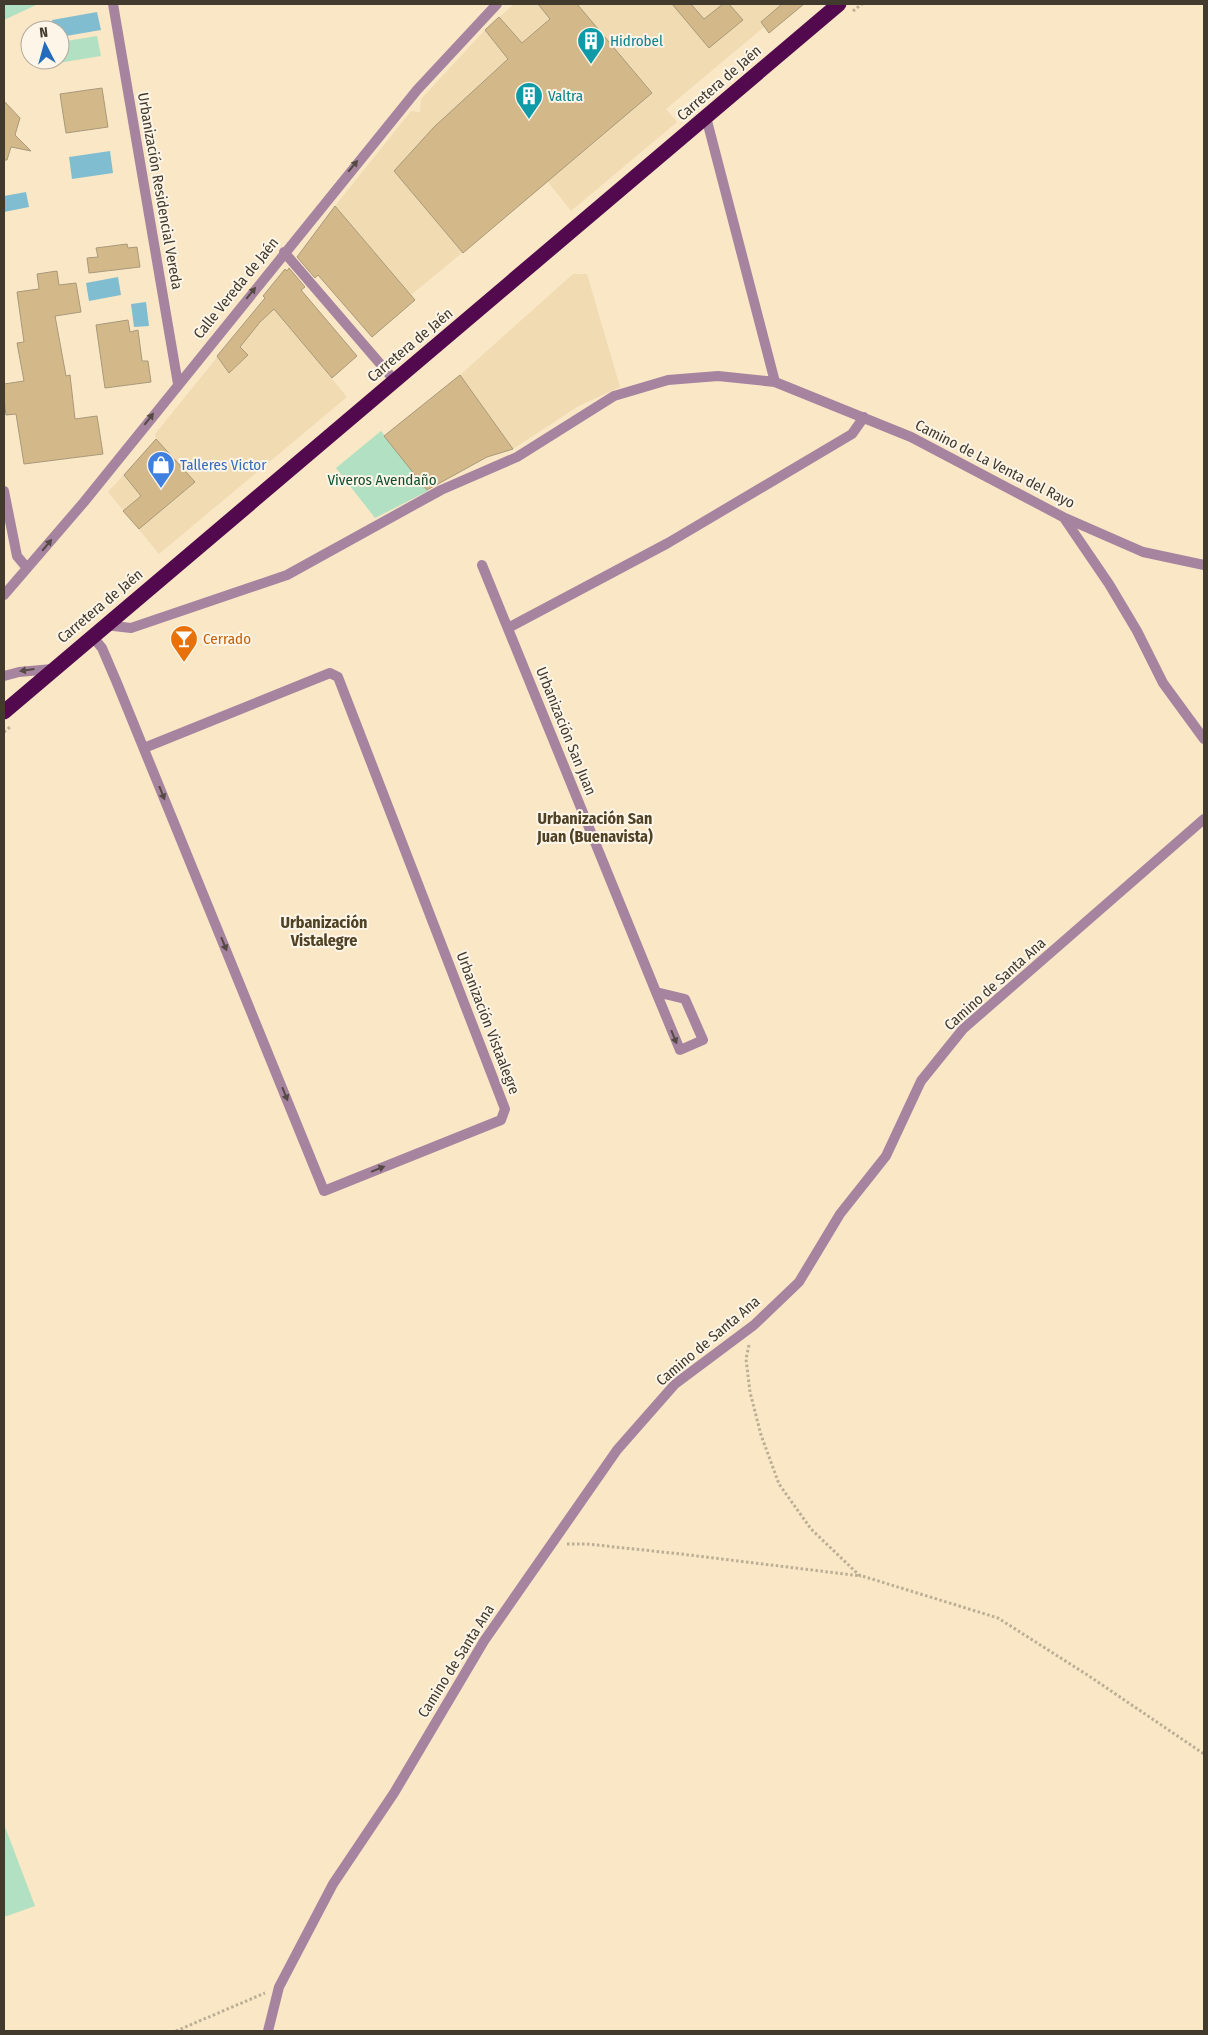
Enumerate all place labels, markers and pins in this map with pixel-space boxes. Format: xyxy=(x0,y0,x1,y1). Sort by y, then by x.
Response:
building icon: Hidrobel xyxy=(576,26,606,65)
place label: Hidrobel xyxy=(610,32,663,50)
building icon: Valtra xyxy=(514,81,544,120)
place label: Valtra xyxy=(548,87,583,105)
shop icon: Talleres Victor xyxy=(146,450,176,489)
place label: Talleres Victor xyxy=(180,456,267,474)
bar icon: Cerrado xyxy=(169,624,199,663)
place label: Cerrado xyxy=(203,630,251,648)

